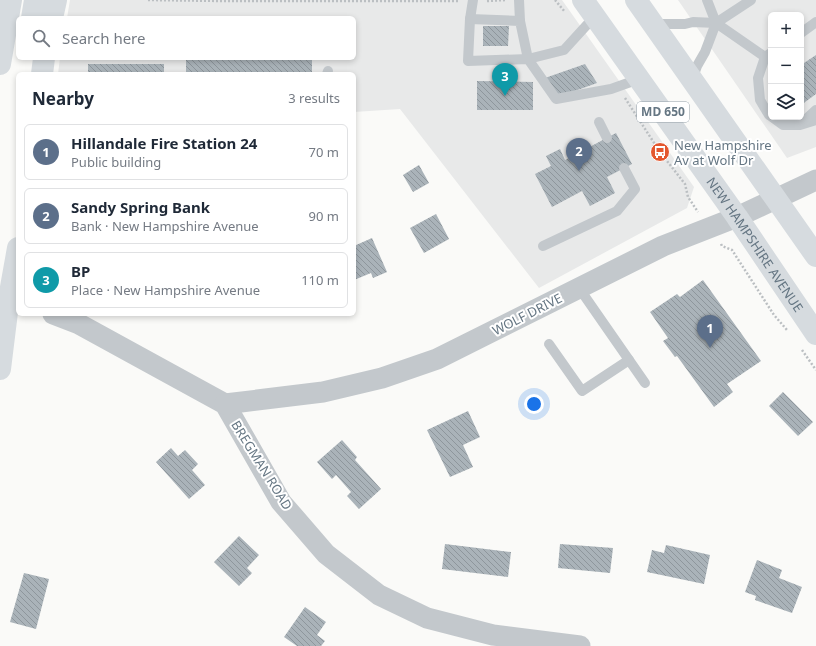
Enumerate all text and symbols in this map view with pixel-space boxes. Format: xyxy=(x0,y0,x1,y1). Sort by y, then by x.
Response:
map controls xyxy=(768,12,804,120)
button: + xyxy=(768,12,804,48)
search box xyxy=(16,16,356,60)
icon: search xyxy=(30,27,52,49)
text: Search here xyxy=(62,28,145,48)
button: − xyxy=(768,48,804,84)
pin: 3 xyxy=(492,63,518,96)
button: layers xyxy=(768,84,804,120)
text: Nearby xyxy=(32,87,94,110)
text: 3 results xyxy=(288,89,340,107)
road number: MD 650 xyxy=(637,102,689,122)
text: Hillandale Fire Station 24 xyxy=(71,133,257,153)
place label: New Hampshire Av at Wolf Dr xyxy=(674,136,772,169)
pin: 2 xyxy=(566,138,592,171)
bus stop icon: New Hampshire Av at Wolf Dr xyxy=(649,141,671,163)
text: 1 xyxy=(42,143,50,161)
text: 70 m xyxy=(309,143,339,161)
text: Public building xyxy=(71,153,161,171)
street label: NEW HAMPSHIRE AVENUE xyxy=(703,174,808,315)
text: Sandy Spring Bank xyxy=(71,197,210,217)
text: 2 xyxy=(42,207,50,225)
text: 90 m xyxy=(309,207,339,225)
text: Bank · New Hampshire Avenue xyxy=(71,217,259,235)
text: BP xyxy=(71,261,90,281)
text: 3 xyxy=(42,271,50,289)
text: 110 m xyxy=(301,271,339,289)
text: Place · New Hampshire Avenue xyxy=(71,281,260,299)
street label: WOLF DRIVE xyxy=(489,289,565,339)
pin: 1 xyxy=(697,315,723,348)
your location xyxy=(524,394,544,414)
street label: BREGMAN ROAD xyxy=(227,417,297,513)

